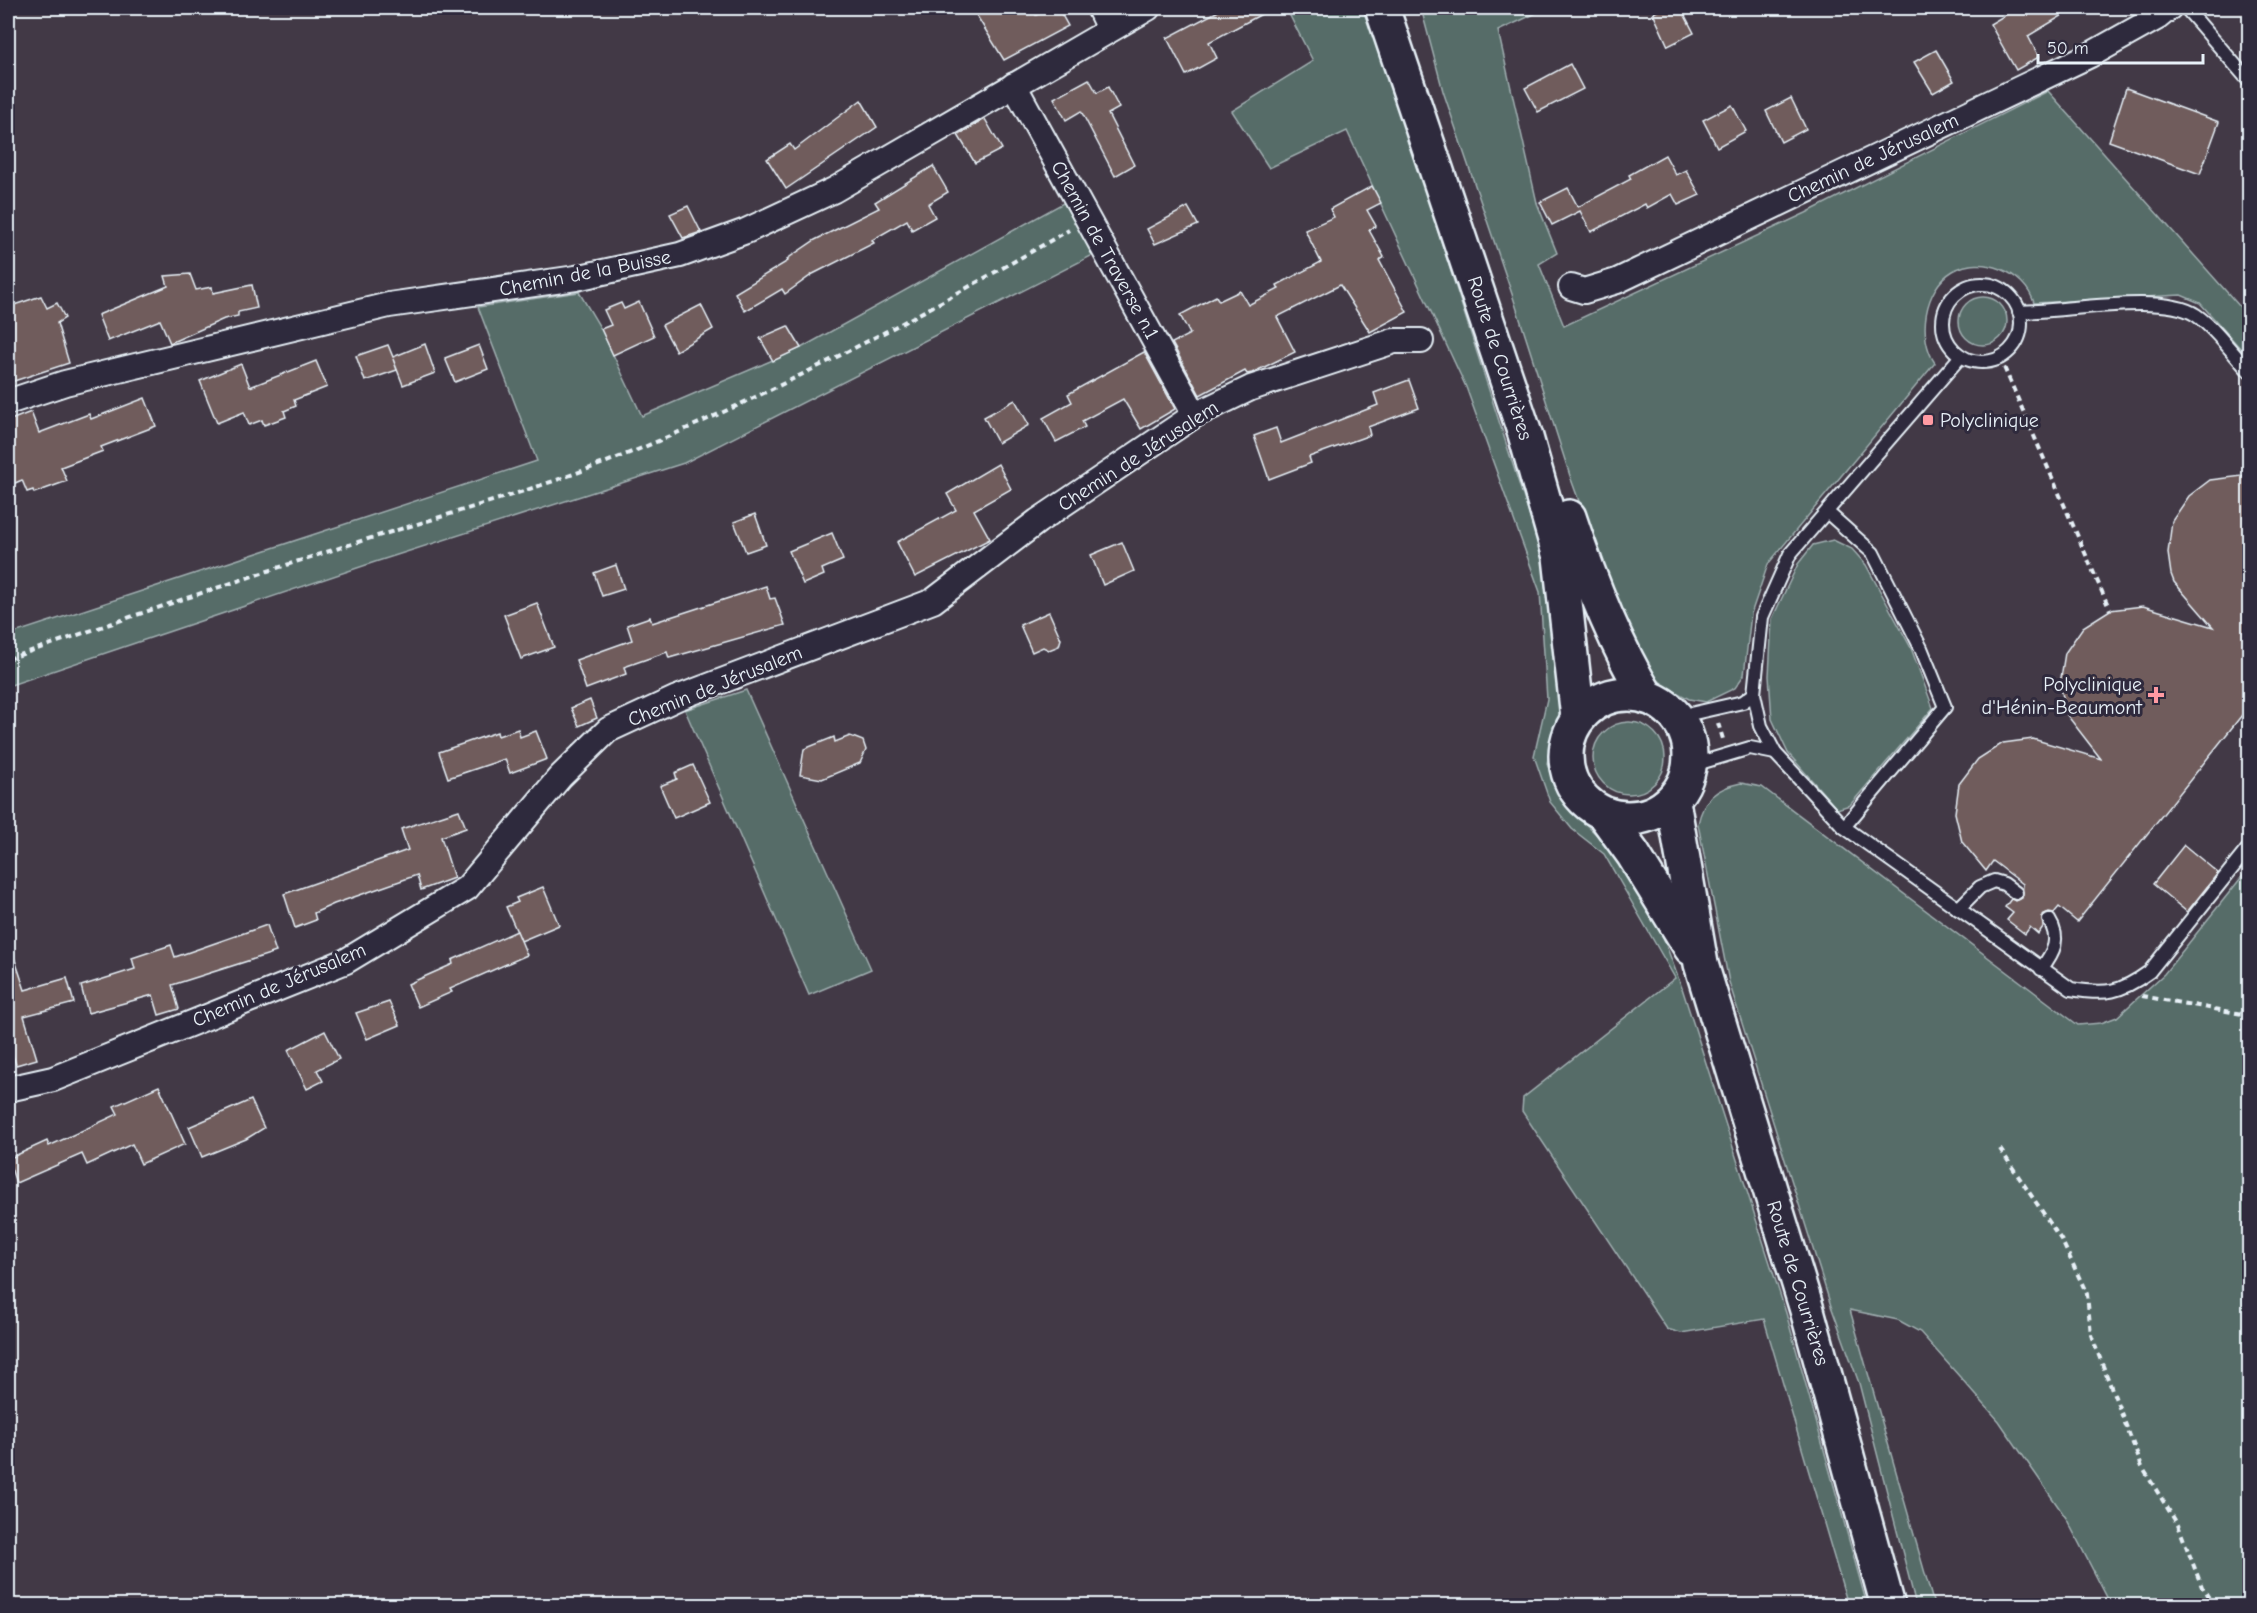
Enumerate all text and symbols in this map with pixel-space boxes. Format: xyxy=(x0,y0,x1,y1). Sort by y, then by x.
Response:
scale bar xyxy=(2038,27,2203,65)
text: 50 m xyxy=(2047,38,2089,59)
street label: Chemin de Jérusalem xyxy=(1784,108,1962,208)
street label: Chemin de Traverse n.1 xyxy=(1046,157,1164,343)
street label: Chemin de la Buisse xyxy=(497,245,673,301)
street label: Route de Courrières xyxy=(1463,273,1537,443)
street label: Chemin de Jérusalem xyxy=(1054,396,1222,516)
place label: Polyclinique xyxy=(1940,409,2039,432)
marker: Polyclinique xyxy=(1921,413,1935,427)
street label: Chemin de Jérusalem xyxy=(624,641,806,731)
place label: Polyclinique d'Hénin-Beaumont xyxy=(1981,673,2143,719)
marker: Polyclinique d'Hénin-Beaumont xyxy=(2147,686,2165,704)
street label: Chemin de Jérusalem xyxy=(189,938,369,1032)
street label: Route de Courrières xyxy=(1762,1198,1834,1368)

